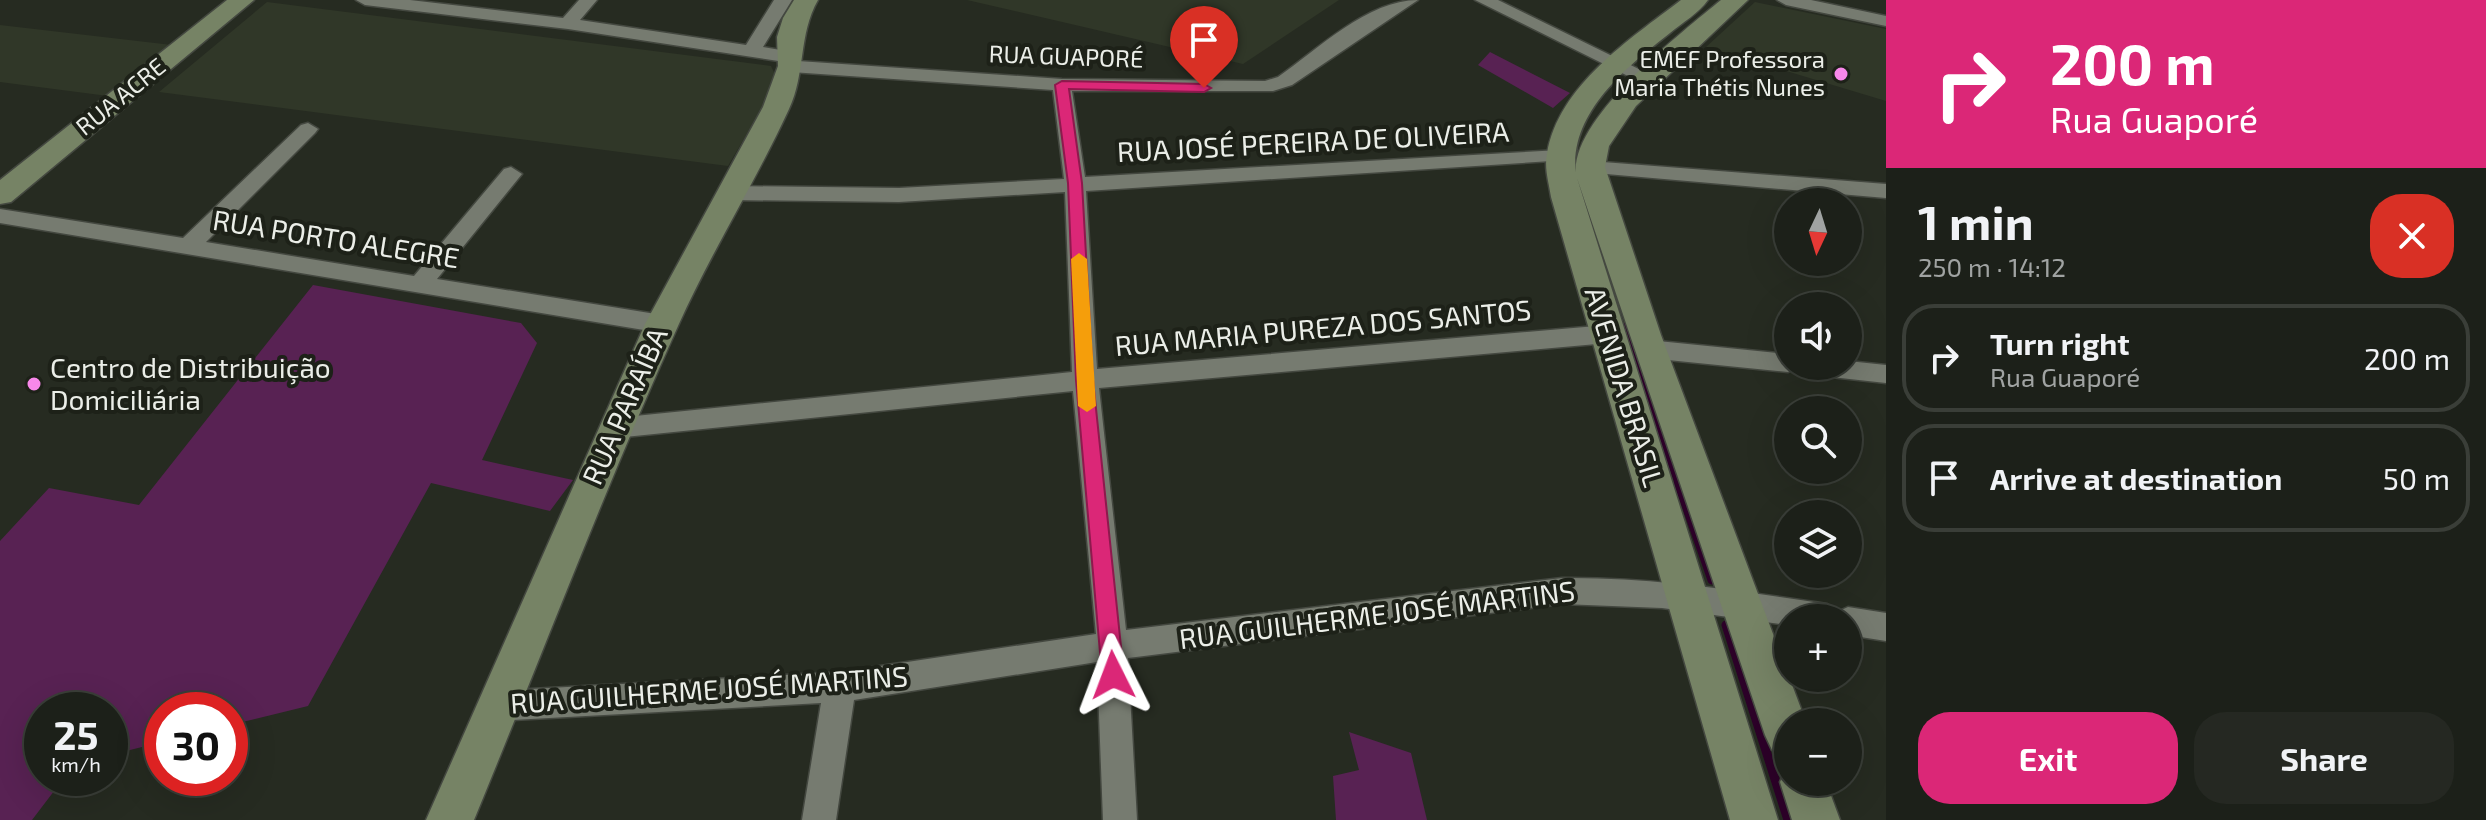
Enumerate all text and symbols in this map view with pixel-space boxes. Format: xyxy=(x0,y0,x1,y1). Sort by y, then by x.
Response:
pin xyxy=(1170,6,1238,88)
icon: arrive xyxy=(1182,18,1226,62)
text: 200 m xyxy=(2050,29,2215,96)
icon: right xyxy=(1918,32,2022,136)
street label: RUA GUAPORÉ xyxy=(988,38,1144,73)
place label: EMEF Professora Maria Thétis Nunes xyxy=(1614,44,1825,101)
street label: RUA ACRE xyxy=(69,51,171,141)
marker: EMEF Professora Maria Thétis Nunes xyxy=(1832,65,1850,83)
text: Rua Guaporé xyxy=(2050,97,2258,140)
street label: RUA JOSÉ PEREIRA DE OLIVEIRA xyxy=(1116,114,1510,168)
north arrow xyxy=(1774,188,1862,276)
map controls xyxy=(1774,188,1862,796)
text: 1 min xyxy=(1918,192,2034,250)
button: close xyxy=(2370,194,2454,278)
street label: RUA PORTO ALEGRE xyxy=(210,202,462,274)
text: 250 m · 14:12 xyxy=(1918,251,2066,282)
street label: AVENIDA BRASIL xyxy=(1578,283,1672,491)
street label: RUA MARIA PUREZA DOS SANTOS xyxy=(1113,292,1533,362)
button: sound xyxy=(1774,292,1862,380)
street label: RUA PARAÍBA xyxy=(574,321,674,490)
text: Turn right xyxy=(1990,325,2130,361)
icon: right xyxy=(1922,336,1966,380)
text: 200 m xyxy=(2364,340,2450,376)
place label: Centro de Distribuição Domiciliária xyxy=(50,350,331,416)
text: Rua Guaporé xyxy=(1990,361,2140,392)
marker: Centro de Distribuição Domiciliária xyxy=(25,375,43,393)
button: search xyxy=(1774,396,1862,484)
icon: arrive xyxy=(1922,456,1966,500)
text: Arrive at destination xyxy=(1990,460,2282,496)
text: 50 m xyxy=(2383,460,2450,496)
button: layers xyxy=(1774,500,1862,588)
street label: RUA GUILHERME JOSÉ MARTINS xyxy=(1177,573,1577,655)
button: + xyxy=(1774,604,1862,692)
position arrow xyxy=(1071,633,1155,717)
street label: RUA GUILHERME JOSÉ MARTINS xyxy=(509,658,909,720)
speed limit sign: 30 xyxy=(144,692,248,796)
button: − xyxy=(1774,708,1862,796)
text: 25 xyxy=(53,710,99,758)
button: Exit xyxy=(1918,712,2178,804)
button: Share xyxy=(2194,712,2454,804)
text: km/h xyxy=(51,752,101,776)

